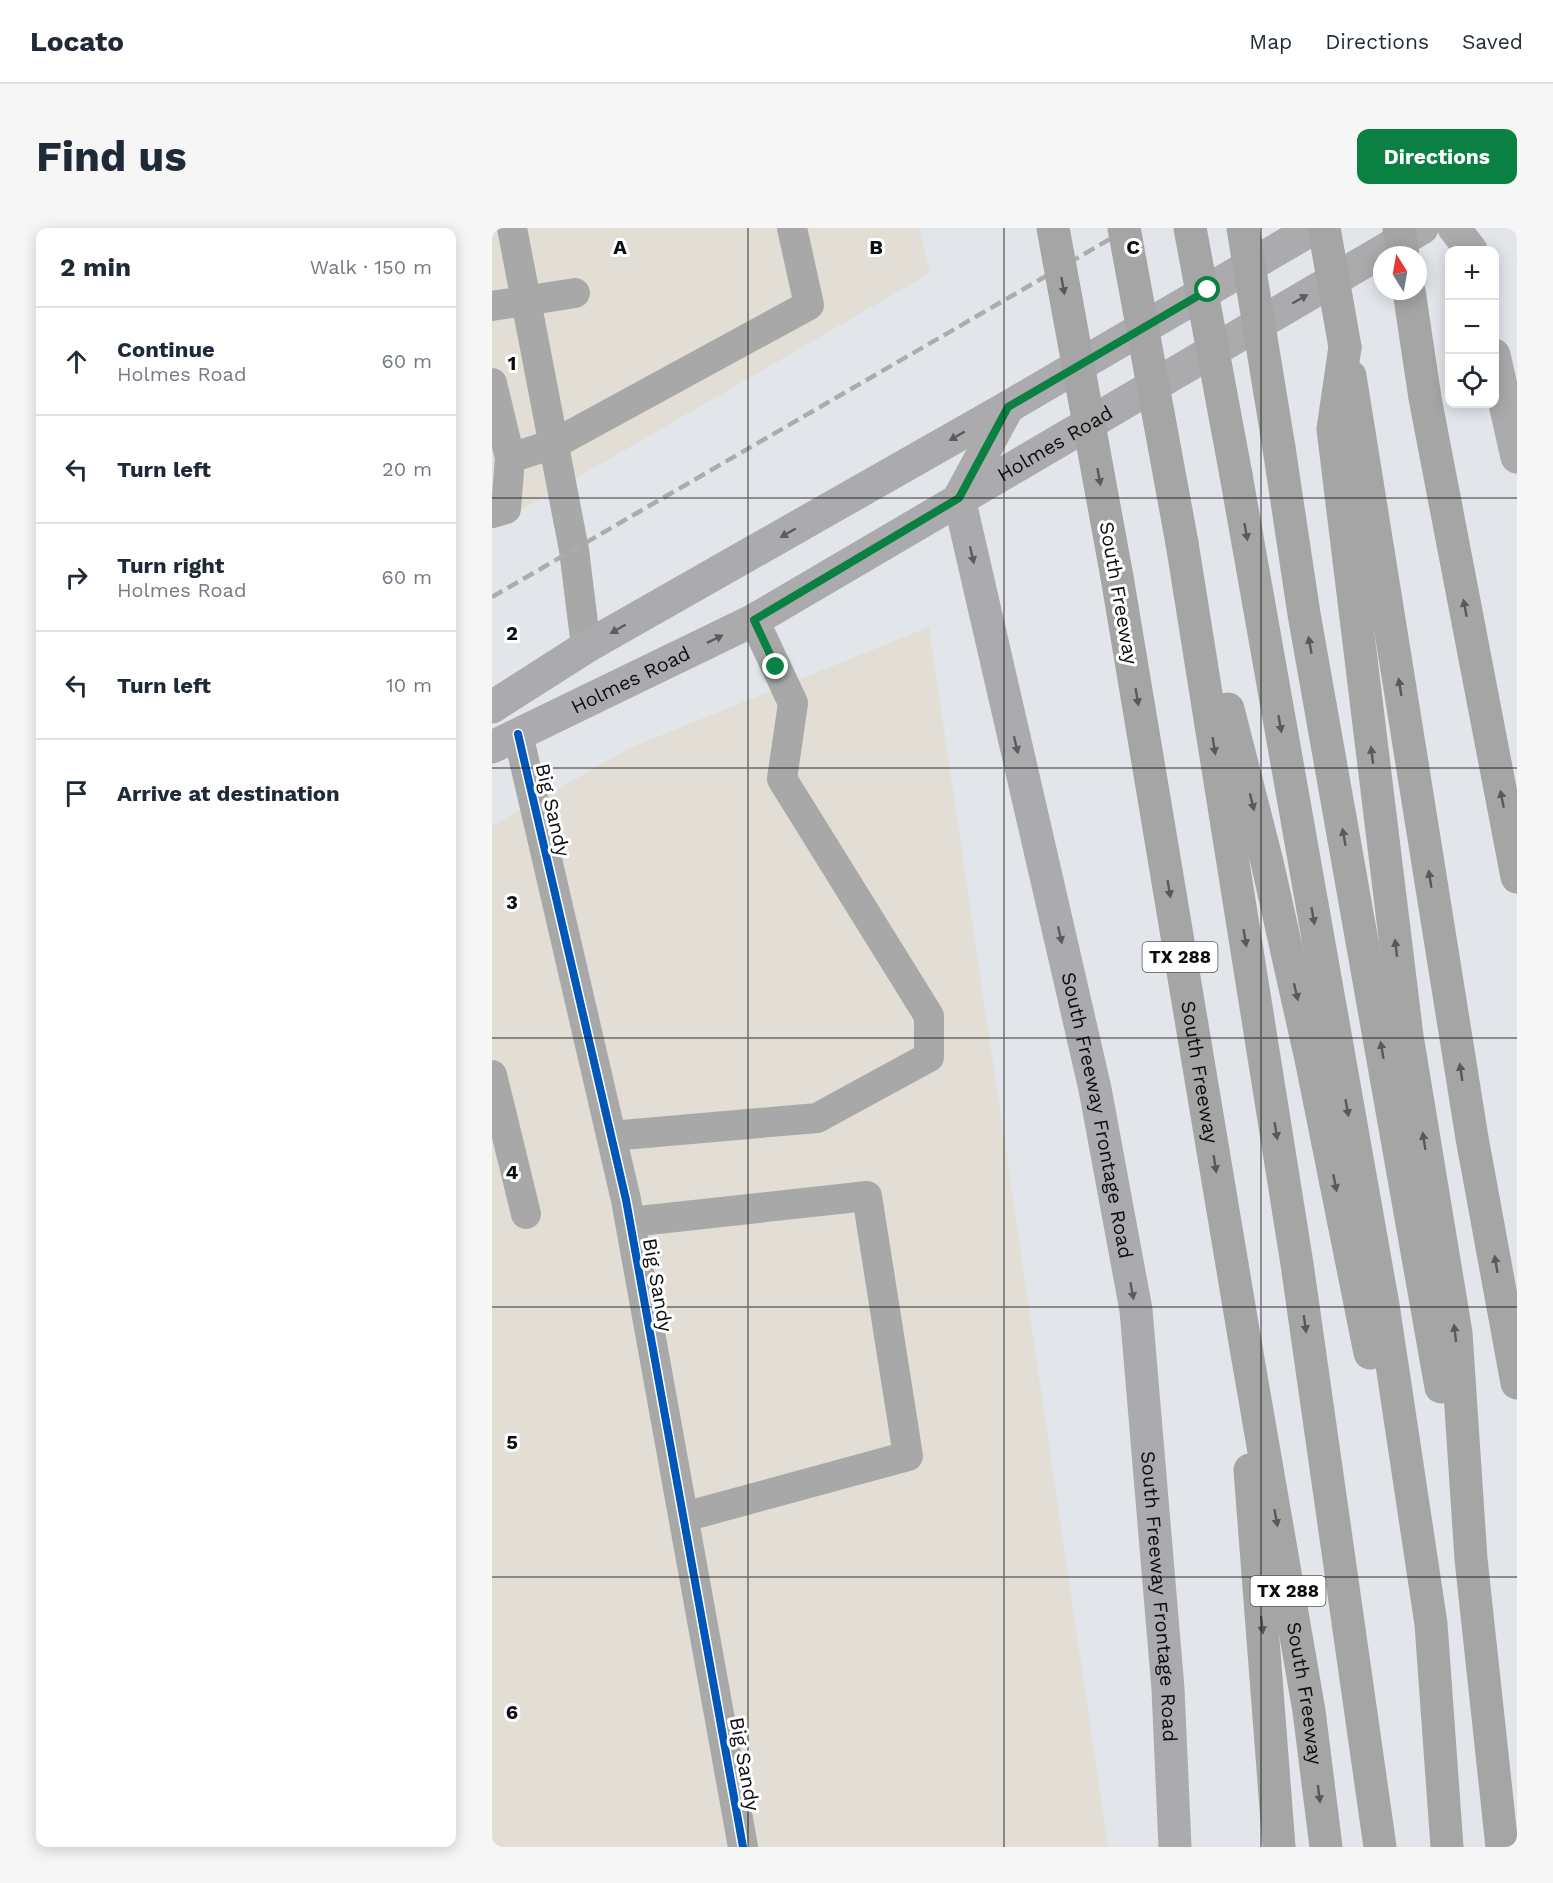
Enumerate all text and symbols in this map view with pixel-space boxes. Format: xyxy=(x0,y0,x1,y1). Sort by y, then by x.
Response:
text: Locato xyxy=(30,25,124,58)
text: Map xyxy=(1249,29,1292,54)
text: Directions xyxy=(1325,29,1429,54)
text: Saved xyxy=(1462,29,1523,54)
button: Directions xyxy=(1357,129,1517,184)
text: Find us xyxy=(36,132,187,181)
text: A xyxy=(613,235,627,259)
text: B xyxy=(869,235,883,259)
text: C xyxy=(1126,235,1140,259)
north arrow xyxy=(1373,246,1427,300)
map controls xyxy=(1445,246,1499,408)
button: + xyxy=(1445,246,1499,300)
text: 2 min xyxy=(60,252,131,282)
text: Walk · 150 m xyxy=(310,255,432,279)
one-way arrow xyxy=(1059,276,1068,295)
route start xyxy=(1194,276,1220,302)
one-way arrow xyxy=(1292,294,1309,304)
button: − xyxy=(1445,300,1499,354)
text: Continue xyxy=(117,337,215,362)
icon: ahead xyxy=(60,345,93,378)
text: 60 m xyxy=(382,349,432,373)
text: 1 xyxy=(508,351,516,375)
button: locate xyxy=(1445,354,1499,408)
text: Holmes Road xyxy=(117,362,246,386)
street label: Holmes Road xyxy=(993,400,1117,487)
one-way arrow xyxy=(949,431,965,442)
icon: left xyxy=(60,453,93,486)
text: Turn left xyxy=(117,457,211,482)
text: 20 m xyxy=(382,457,432,481)
one-way arrow xyxy=(1095,468,1104,487)
street label: South Freeway xyxy=(1095,520,1143,667)
one-way arrow xyxy=(1242,523,1251,542)
one-way arrow xyxy=(779,528,796,538)
one-way arrow xyxy=(968,546,978,564)
text: Turn right xyxy=(117,553,224,578)
icon: right xyxy=(60,561,93,594)
text: 60 m xyxy=(382,565,432,589)
text: Holmes Road xyxy=(117,578,246,602)
one-way arrow xyxy=(1460,598,1469,617)
text: 2 xyxy=(506,621,518,645)
one-way arrow xyxy=(609,624,626,634)
one-way arrow xyxy=(706,635,724,645)
one-way arrow xyxy=(1305,636,1314,655)
street label: Holmes Road xyxy=(567,641,694,719)
route end xyxy=(762,653,788,679)
icon: left xyxy=(60,669,93,702)
text: Turn left xyxy=(117,673,211,698)
text: 10 m xyxy=(386,673,432,697)
one-way arrow xyxy=(1395,677,1404,696)
one-way arrow xyxy=(1133,687,1142,706)
one-way arrow xyxy=(1275,715,1284,734)
one-way arrow xyxy=(1012,736,1021,755)
one-way arrow xyxy=(1210,736,1219,755)
one-way arrow xyxy=(1367,745,1376,764)
street label: Big Sandy xyxy=(531,761,576,860)
icon: arrive xyxy=(60,777,93,810)
text: Arrive at destination xyxy=(117,781,340,806)
one-way arrow xyxy=(1497,790,1506,809)
one-way arrow xyxy=(1247,793,1257,811)
one-way arrow xyxy=(1339,828,1348,847)
one-way arrow xyxy=(1426,870,1435,889)
one-way arrow xyxy=(1165,880,1174,899)
text: 3 xyxy=(506,890,518,914)
one-way arrow xyxy=(1309,907,1318,926)
one-way arrow xyxy=(1055,926,1065,944)
one-way arrow xyxy=(1241,929,1250,948)
one-way arrow xyxy=(1391,938,1400,957)
road number: TX 288 xyxy=(1142,942,1218,972)
street label: South Freeway Frontage Road xyxy=(1056,970,1138,1260)
one-way arrow xyxy=(1292,983,1301,1002)
street label: South Freeway xyxy=(1176,999,1224,1146)
one-way arrow xyxy=(1377,1040,1386,1059)
one-way arrow xyxy=(1456,1062,1465,1081)
one-way arrow xyxy=(1343,1099,1352,1118)
one-way arrow xyxy=(1271,1122,1280,1141)
one-way arrow xyxy=(1419,1131,1428,1150)
one-way arrow xyxy=(1211,1155,1220,1174)
text: 4 xyxy=(506,1160,519,1184)
one-way arrow xyxy=(1331,1174,1340,1193)
street label: Big Sandy xyxy=(638,1236,678,1335)
one-way arrow xyxy=(1491,1254,1500,1273)
one-way arrow xyxy=(1128,1281,1137,1300)
one-way arrow xyxy=(1301,1314,1310,1333)
one-way arrow xyxy=(1450,1324,1460,1343)
text: 5 xyxy=(506,1430,518,1454)
street label: South Freeway Frontage Road xyxy=(1136,1450,1182,1742)
one-way arrow xyxy=(1271,1509,1280,1528)
road number: TX 288 xyxy=(1250,1576,1326,1606)
one-way arrow xyxy=(1257,1616,1267,1635)
street label: South Freeway xyxy=(1282,1620,1328,1767)
text: 6 xyxy=(506,1700,518,1724)
street label: Big Sandy xyxy=(725,1715,765,1814)
one-way arrow xyxy=(1315,1784,1324,1803)

